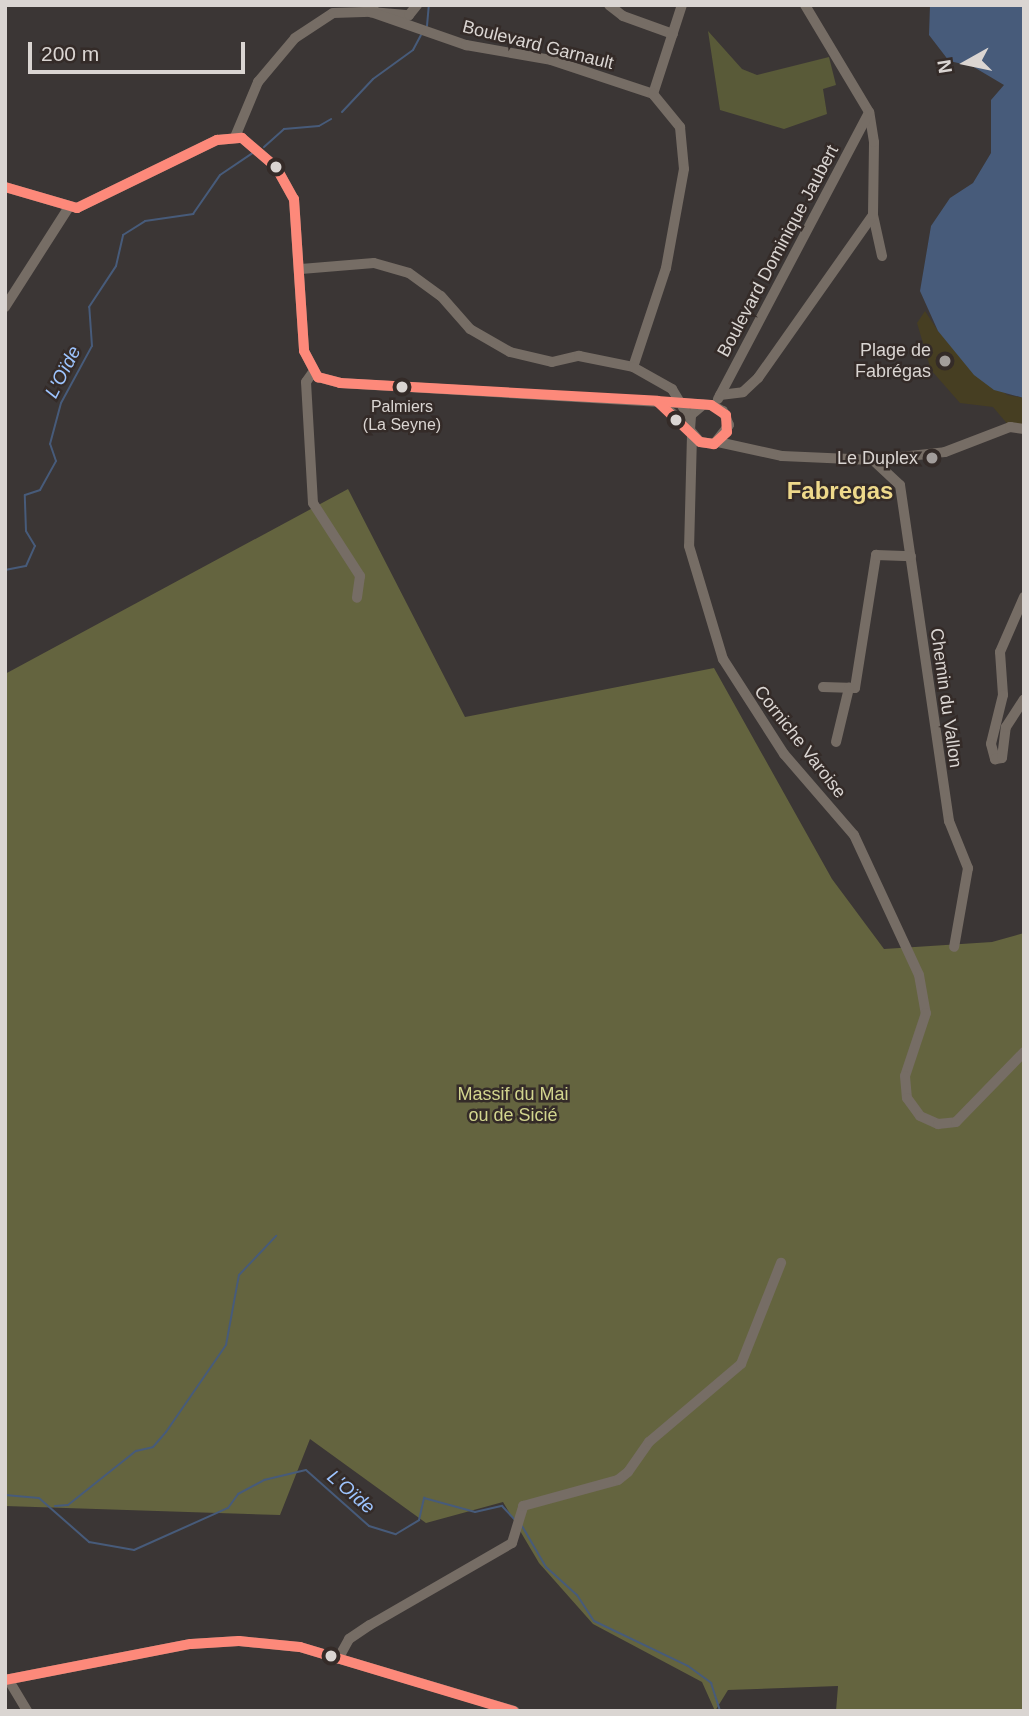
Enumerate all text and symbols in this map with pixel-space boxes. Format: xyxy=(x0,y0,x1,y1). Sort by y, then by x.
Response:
street label: Boulevard Garnault xyxy=(460,16,616,74)
scale bar xyxy=(32,28,248,72)
north arrow xyxy=(931,28,1001,98)
text: 200 m xyxy=(41,42,99,65)
text: N xyxy=(933,58,956,75)
street label: Boulevard Dominique Jaubert xyxy=(713,141,843,361)
unlabelled marker xyxy=(269,160,283,174)
place label: Plage de Fabrégas xyxy=(855,340,931,382)
water label: L'Oïde xyxy=(40,342,86,402)
marker: Plage de Fabrégas xyxy=(937,353,953,369)
marker: Palmiers (La Seyne) xyxy=(395,380,409,394)
place label: Palmiers (La Seyne) xyxy=(363,397,441,435)
unlabelled marker xyxy=(669,413,683,427)
place label: Le Duplex xyxy=(837,447,918,469)
marker: Le Duplex xyxy=(924,450,940,466)
district label: Fabregas xyxy=(787,477,893,505)
street label: Chemin du Vallon xyxy=(926,627,966,769)
street label: Corniche Varoise xyxy=(749,681,851,803)
park label: Massif du Mai ou de Sicié xyxy=(457,1084,569,1126)
water label: L'Oïde xyxy=(323,1465,379,1519)
unlabelled marker xyxy=(324,1649,338,1663)

